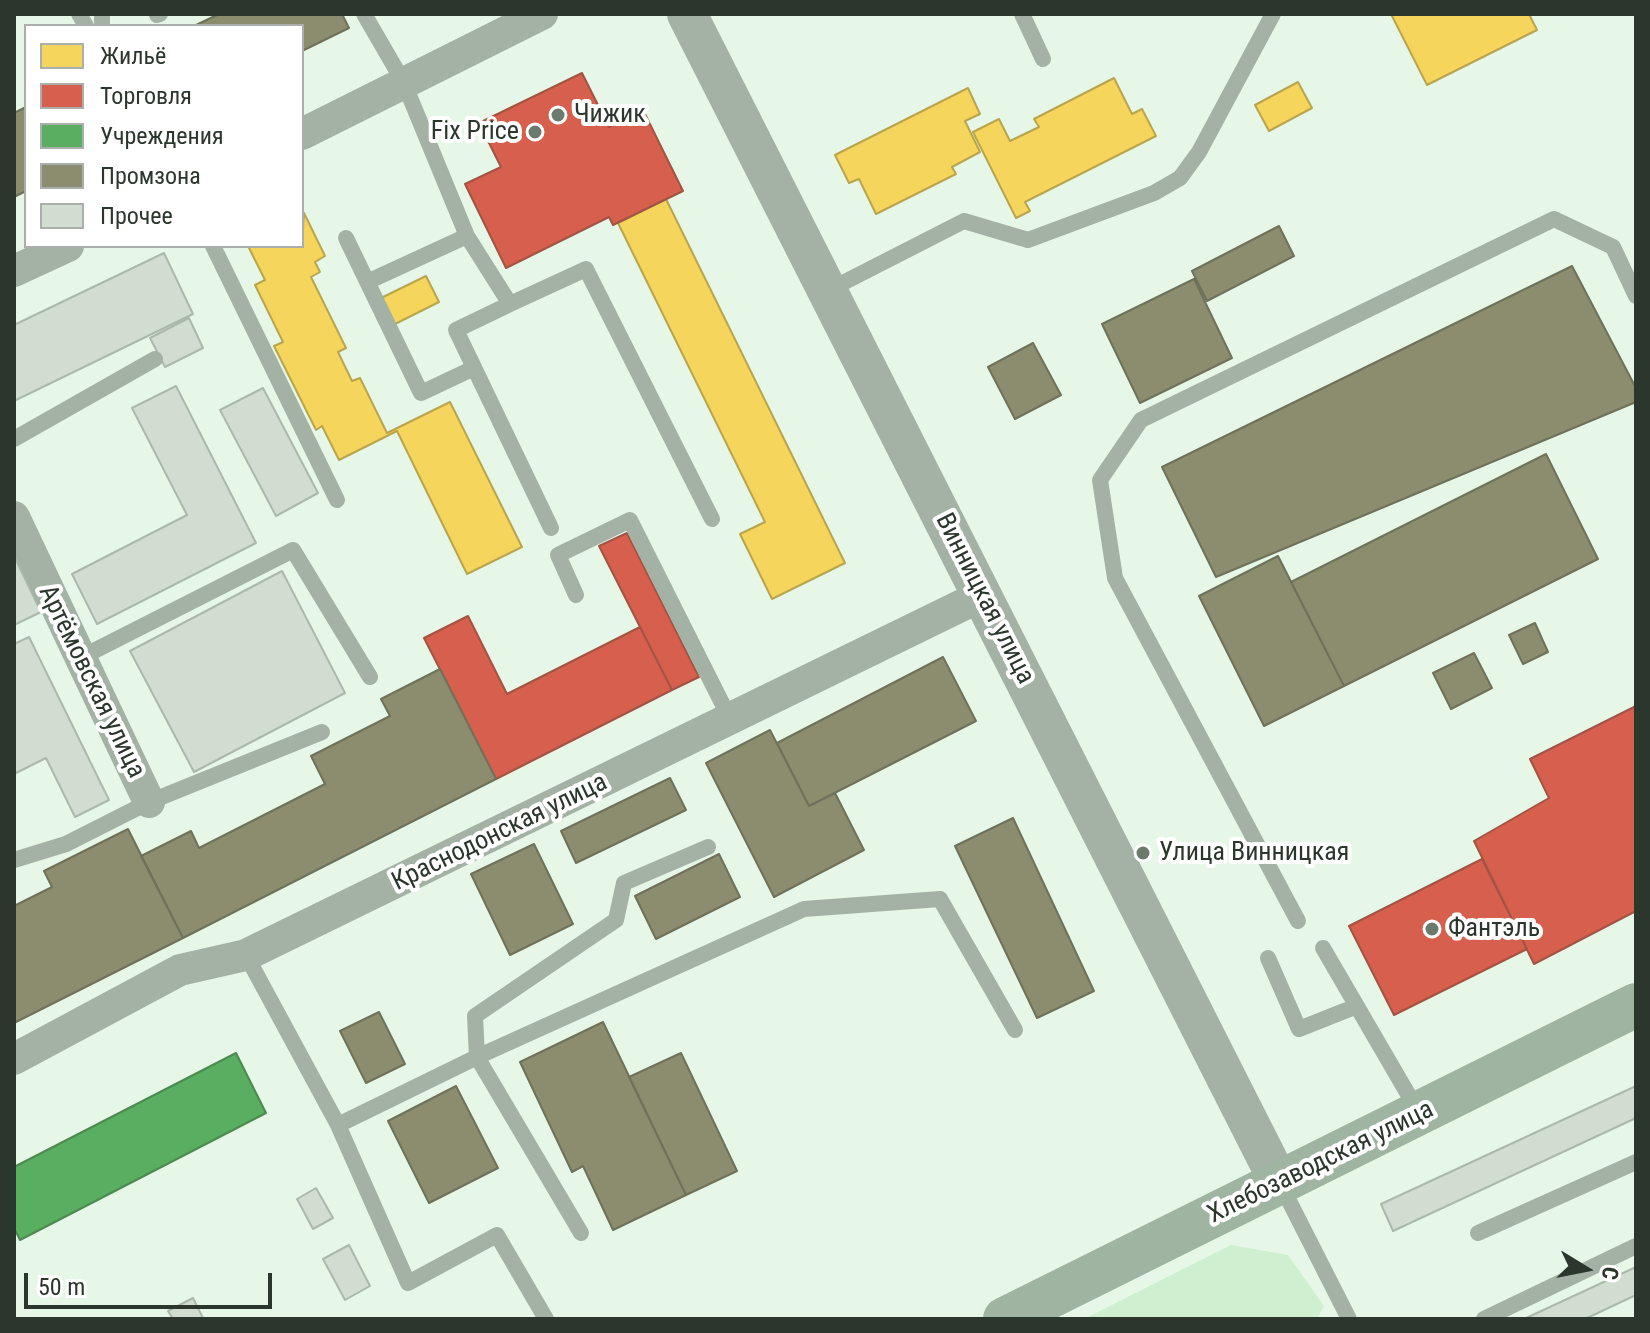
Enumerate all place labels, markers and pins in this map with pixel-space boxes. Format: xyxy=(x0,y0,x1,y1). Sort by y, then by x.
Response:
place label: Чижик xyxy=(574,99,646,131)
marker: Чижик xyxy=(549,106,567,124)
place label: Fix Price xyxy=(431,116,519,148)
marker: Fix Price xyxy=(526,123,544,141)
place label: Улица Винницкая xyxy=(1159,837,1349,869)
marker: Улица Винницкая xyxy=(1134,844,1152,862)
place label: Фантэль xyxy=(1448,913,1540,945)
marker: Фантэль xyxy=(1423,920,1441,938)

